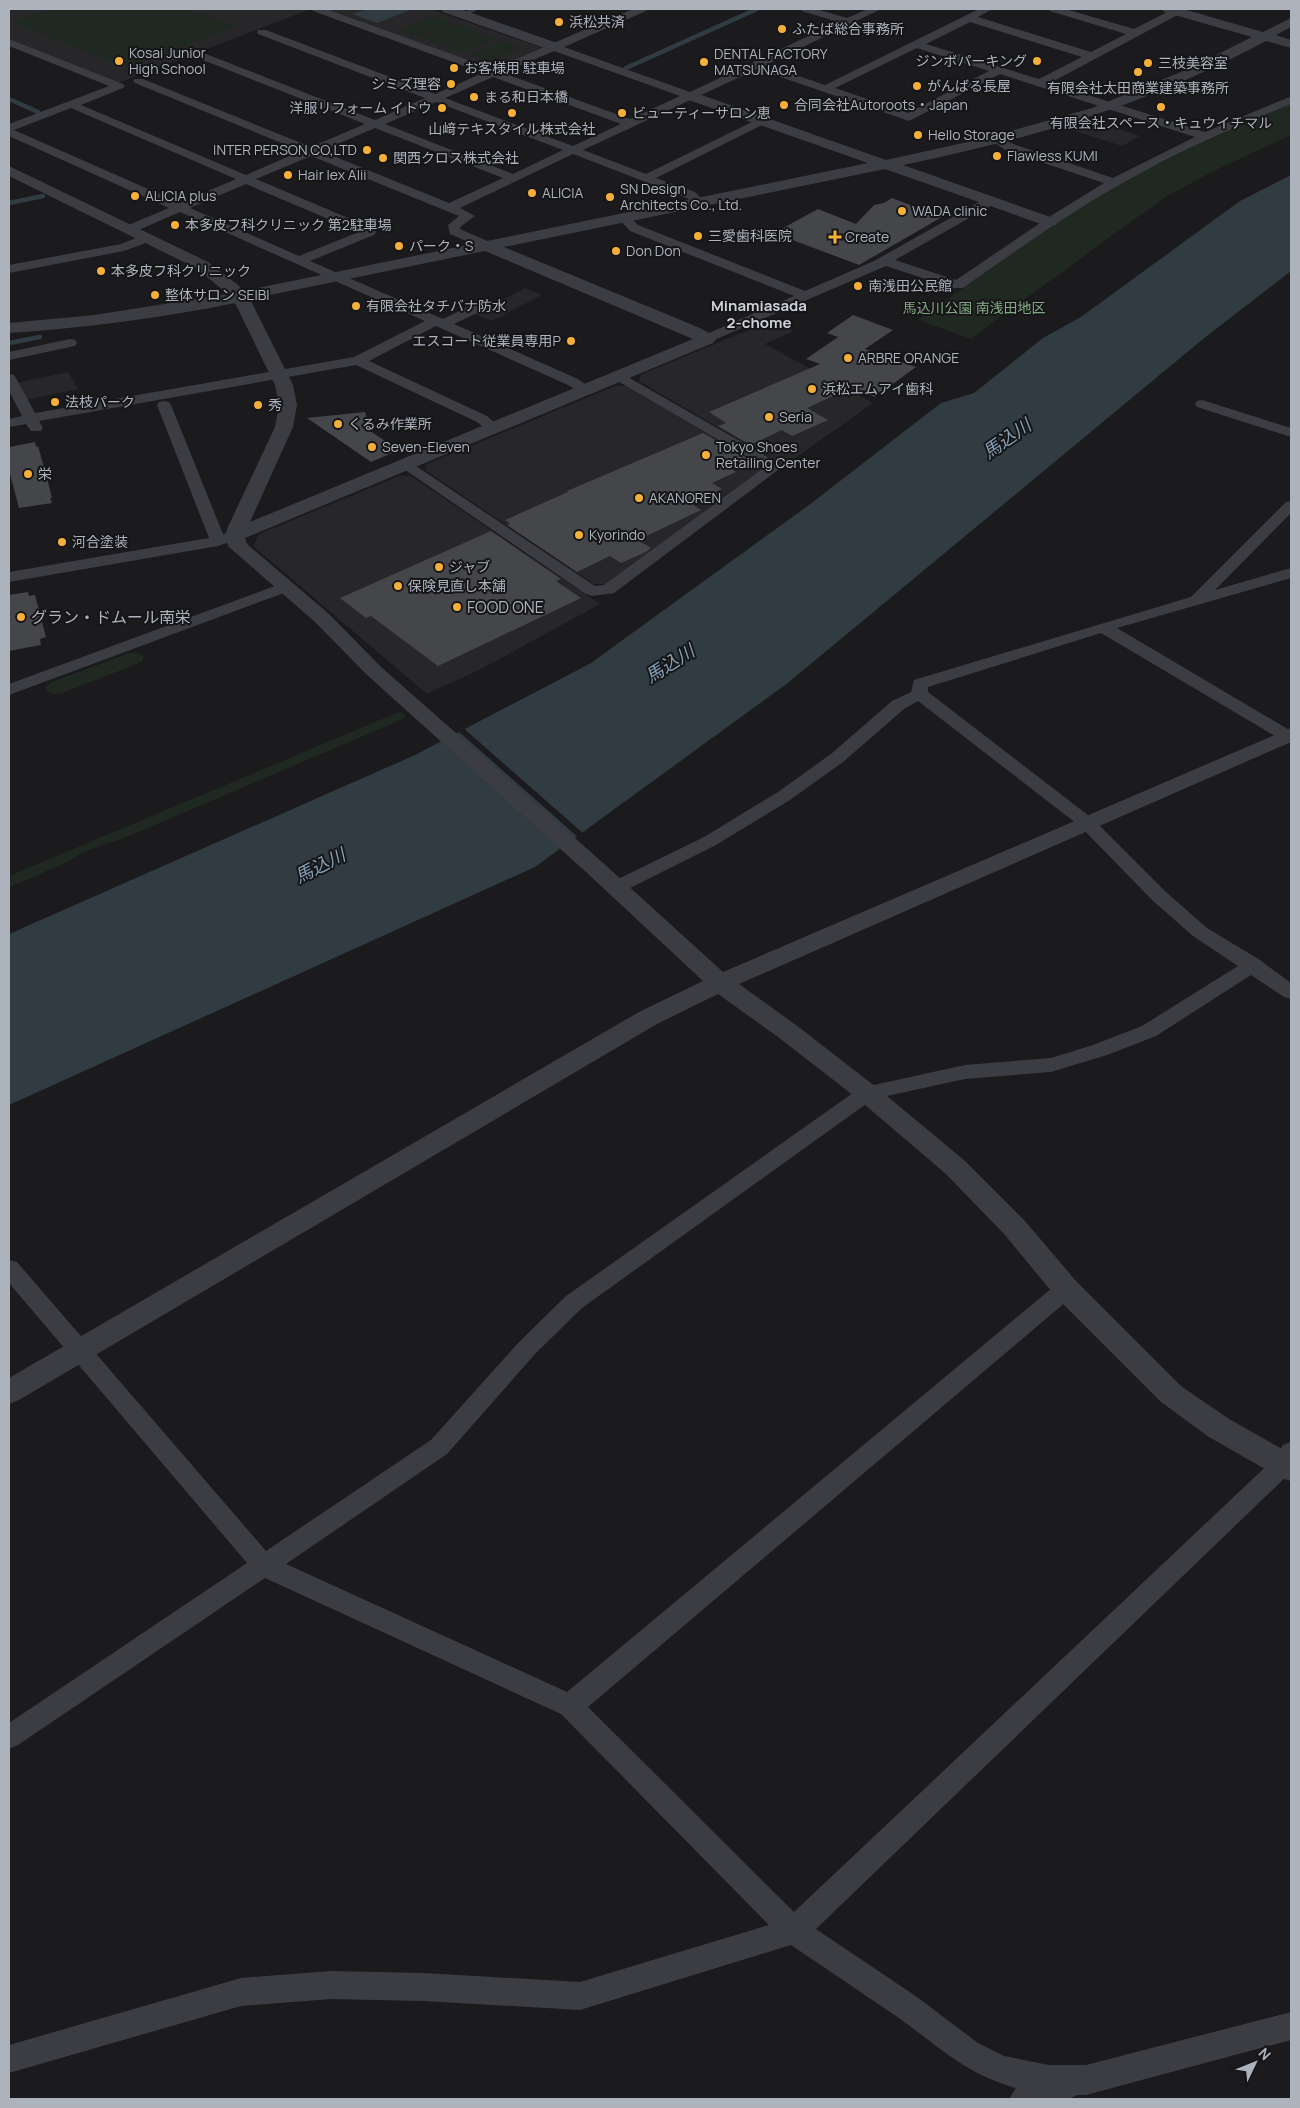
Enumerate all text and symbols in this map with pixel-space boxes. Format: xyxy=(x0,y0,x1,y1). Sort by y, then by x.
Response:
place label: 浜松共済 xyxy=(569,12,625,31)
marker: 浜松共済 xyxy=(553,16,565,28)
place label: ふたば総合事務所 xyxy=(792,19,904,38)
marker: ふたば総合事務所 xyxy=(776,23,788,35)
place label: Kosai Junior High School xyxy=(129,43,206,78)
place label: DENTAL FACTORY MATSUNAGA xyxy=(714,44,828,79)
place label: ジンボパーキング xyxy=(915,51,1027,70)
place label: 三枝美容室 xyxy=(1158,53,1228,72)
marker: Kosai Junior High School xyxy=(113,55,125,67)
marker: ジンボパーキング xyxy=(1031,55,1043,67)
marker: DENTAL FACTORY MATSUNAGA xyxy=(698,56,710,68)
marker: 三枝美容室 xyxy=(1142,57,1154,69)
place label: お客様用 駐車場 xyxy=(464,58,565,77)
marker: お客様用 駐車場 xyxy=(448,62,460,74)
marker: 有限会社太田商業建築事務所 xyxy=(1132,66,1144,78)
place label: シミズ理容 xyxy=(371,74,441,93)
place label: がんばる長屋 xyxy=(927,76,1011,95)
marker: シミズ理容 xyxy=(445,78,457,90)
place label: 有限会社太田商業建築事務所 xyxy=(1047,78,1229,97)
marker: がんばる長屋 xyxy=(911,80,923,92)
place label: まる和日本橋 xyxy=(484,87,568,106)
marker: まる和日本橋 xyxy=(468,91,480,103)
place label: 合同会社Autoroots・Japan xyxy=(794,95,968,114)
place label: 洋服リフォーム イトウ xyxy=(290,98,432,117)
marker: 合同会社Autoroots・Japan xyxy=(778,99,790,111)
marker: 有限会社スペース・キュウイチマル xyxy=(1155,101,1167,113)
marker: 洋服リフォーム イトウ xyxy=(436,102,448,114)
place label: ビューティーサロン恵 xyxy=(632,103,771,122)
marker: 山﨑テキスタイル株式会社 xyxy=(506,107,518,119)
marker: ビューティーサロン恵 xyxy=(616,107,628,119)
place label: 有限会社スペース・キュウイチマル xyxy=(1050,113,1272,132)
place label: 山﨑テキスタイル株式会社 xyxy=(428,119,596,138)
place label: Hello Storage xyxy=(928,125,1015,144)
marker: Hello Storage xyxy=(912,129,924,141)
place label: INTER PERSON CO,LTD xyxy=(213,140,357,159)
marker: INTER PERSON CO,LTD xyxy=(361,144,373,156)
place label: Flawless KUMI xyxy=(1007,146,1098,165)
place label: 関西クロス株式会社 xyxy=(393,148,519,167)
marker: Flawless KUMI xyxy=(991,150,1003,162)
marker: 関西クロス株式会社 xyxy=(377,152,389,164)
place label: Hair lex Alii xyxy=(298,165,367,184)
marker: Hair lex Alii xyxy=(282,169,294,181)
place label: SN Design Architects Co., Ltd. xyxy=(620,179,742,214)
place label: ALICIA xyxy=(542,183,584,202)
place label: ALICIA plus xyxy=(145,186,216,205)
marker: ALICIA xyxy=(526,187,538,199)
marker: ALICIA plus xyxy=(129,190,141,202)
marker: SN Design Architects Co., Ltd. xyxy=(604,191,616,203)
place label: WADA clinic xyxy=(912,201,987,220)
marker: WADA clinic xyxy=(896,205,908,217)
place label: 本多皮フ科クリニック 第2駐車場 xyxy=(185,215,392,234)
marker: 本多皮フ科クリニック 第2駐車場 xyxy=(169,219,181,231)
place label: 三愛歯科医院 xyxy=(708,226,792,245)
place label: Create xyxy=(845,227,889,246)
marker: 三愛歯科医院 xyxy=(692,230,704,242)
marker: Create xyxy=(829,231,841,243)
place label: パーク・S xyxy=(409,236,474,255)
marker: パーク・S xyxy=(393,240,405,252)
place label: Don Don xyxy=(626,241,681,260)
marker: Don Don xyxy=(610,245,622,257)
place label: 本多皮フ科クリニック xyxy=(111,261,251,280)
marker: 本多皮フ科クリニック xyxy=(95,265,107,277)
place label: 南浅田公民館 xyxy=(868,276,952,295)
marker: 南浅田公民館 xyxy=(852,280,864,292)
place label: 整体サロン SEIBI xyxy=(165,285,270,304)
marker: 整体サロン SEIBI xyxy=(149,289,161,301)
district label: Minamiasada 2-chome xyxy=(711,295,807,333)
place label: 有限会社タチバナ防水 xyxy=(366,296,506,315)
park label: 馬込川公園 南浅田地区 xyxy=(903,298,1045,317)
marker: 有限会社タチバナ防水 xyxy=(350,300,362,312)
place label: エスコート従業員専用P xyxy=(413,331,562,350)
marker: エスコート従業員専用P xyxy=(565,335,577,347)
place label: ARBRE ORANGE xyxy=(858,348,959,367)
marker: ARBRE ORANGE xyxy=(842,352,854,364)
place label: 浜松エムアイ歯科 xyxy=(822,379,933,398)
marker: 浜松エムアイ歯科 xyxy=(806,383,818,395)
place label: 法枝パーク xyxy=(65,392,135,411)
place label: 秀 xyxy=(268,395,282,414)
marker: 法枝パーク xyxy=(49,396,61,408)
marker: 秀 xyxy=(252,399,264,411)
place label: Seria xyxy=(779,407,812,426)
marker: Seria xyxy=(763,411,775,423)
water label: 馬込川 xyxy=(977,412,1037,463)
place label: くるみ作業所 xyxy=(348,414,432,433)
marker: くるみ作業所 xyxy=(332,418,344,430)
place label: Seven-Eleven xyxy=(382,437,470,456)
place label: Tokyo Shoes Retailing Center xyxy=(716,437,820,472)
marker: Seven-Eleven xyxy=(366,441,378,453)
marker: Tokyo Shoes Retailing Center xyxy=(700,449,712,461)
place label: 栄 xyxy=(38,464,52,483)
marker: 栄 xyxy=(22,468,34,480)
place label: AKANOREN xyxy=(649,488,721,507)
marker: AKANOREN xyxy=(633,492,645,504)
place label: Kyorindo xyxy=(589,525,645,544)
marker: Kyorindo xyxy=(573,529,585,541)
place label: 河合塗装 xyxy=(72,532,128,551)
marker: 河合塗装 xyxy=(56,536,68,548)
place label: ジャブ xyxy=(449,557,490,576)
marker: ジャブ xyxy=(433,561,445,573)
place label: 保険見直し本舗 xyxy=(408,576,506,595)
marker: 保険見直し本舗 xyxy=(392,580,404,592)
place label: FOOD ONE xyxy=(467,596,544,618)
marker: FOOD ONE xyxy=(451,601,463,613)
place label: グラン・ドムール南栄 xyxy=(31,606,191,628)
marker: グラン・ドムール南栄 xyxy=(15,611,27,623)
water label: 馬込川 xyxy=(640,638,700,688)
water label: 馬込川 xyxy=(290,841,351,888)
north arrow xyxy=(1230,2038,1280,2088)
text: N xyxy=(1254,2044,1275,2064)

